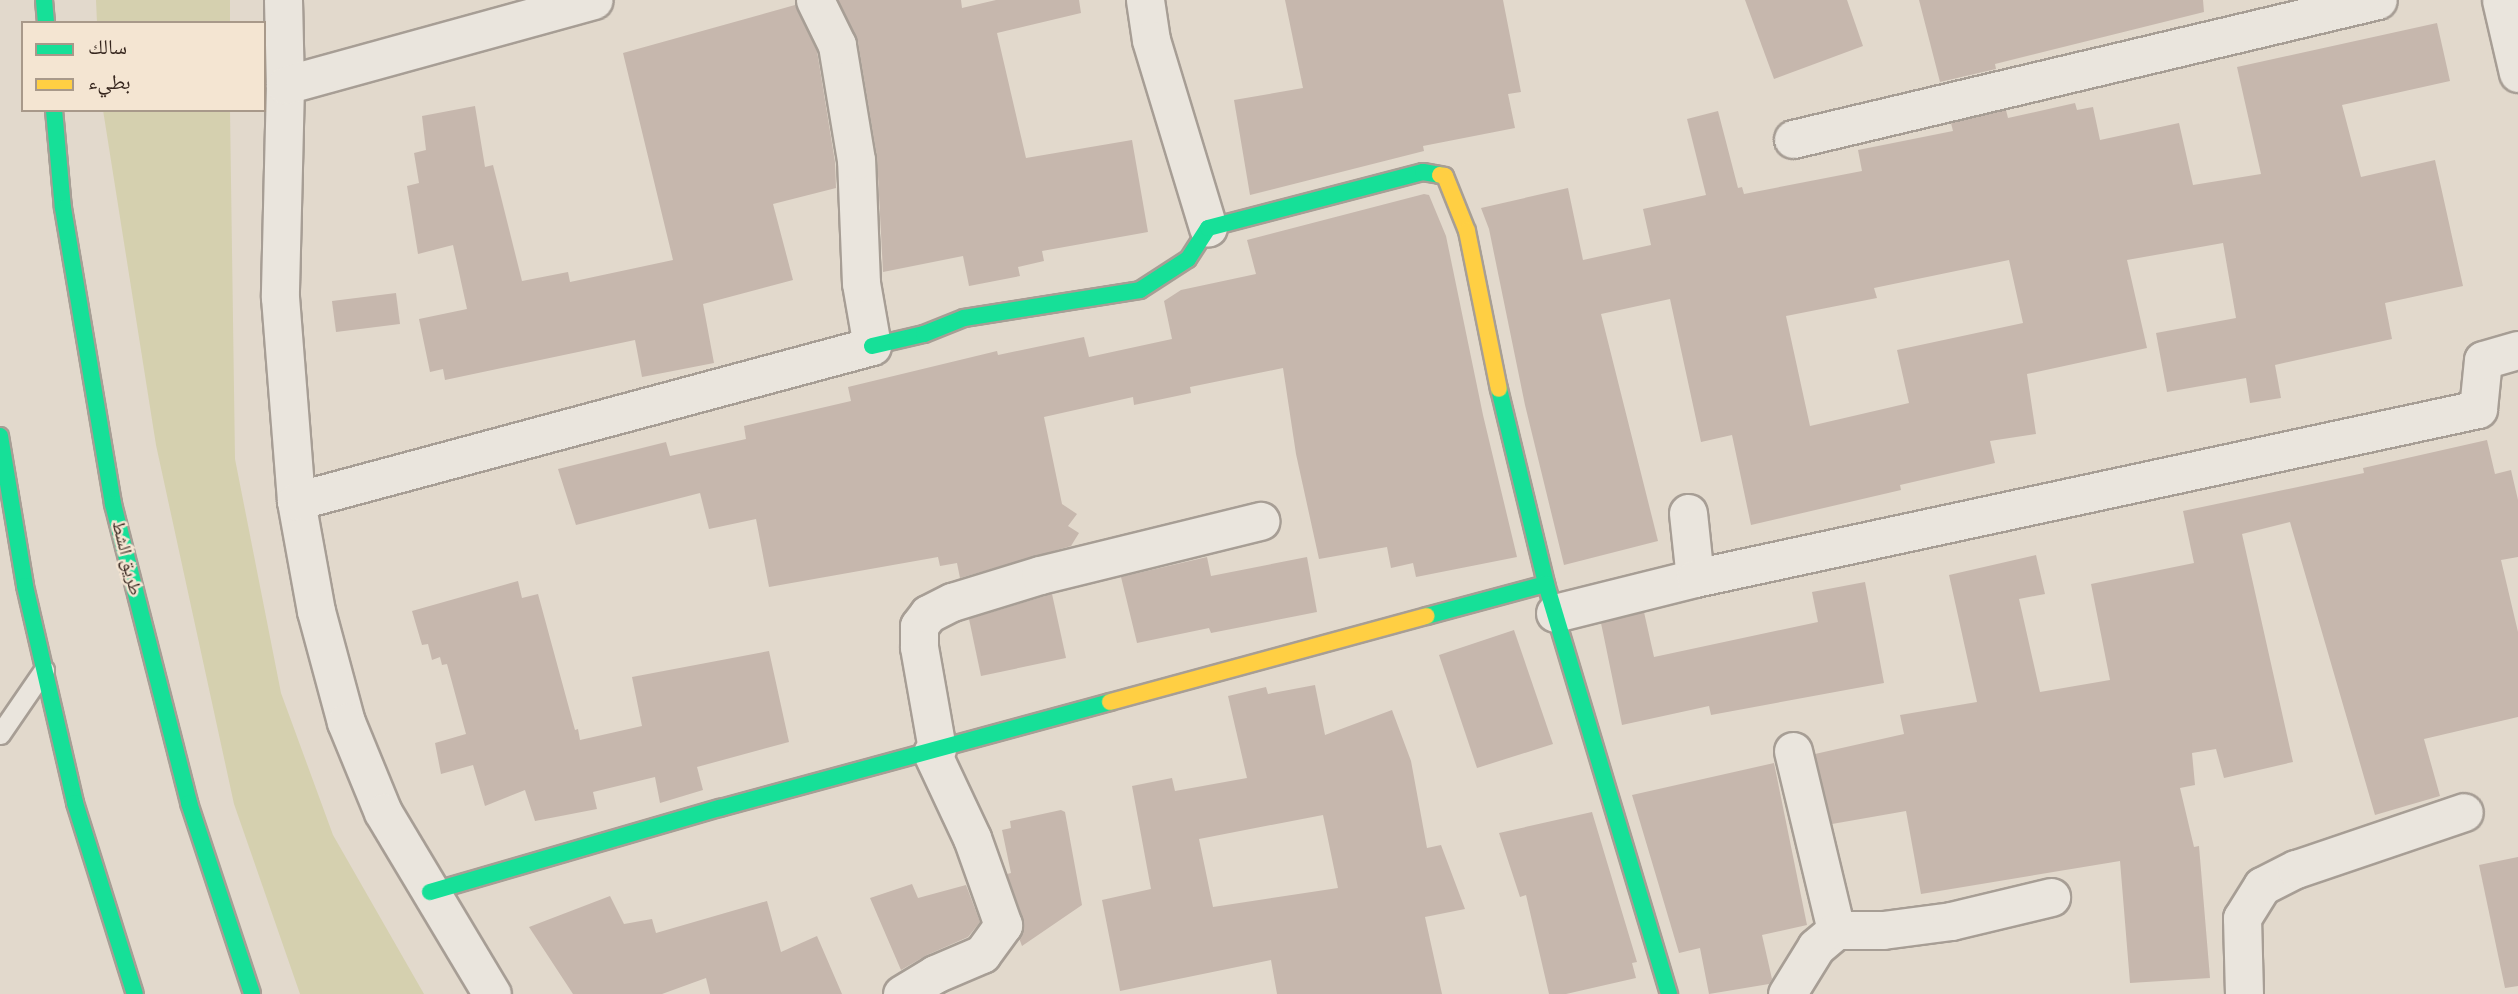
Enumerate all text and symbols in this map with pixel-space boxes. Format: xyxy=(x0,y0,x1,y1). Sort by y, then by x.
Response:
legend xyxy=(21,21,266,112)
text: سالك xyxy=(88,34,127,60)
text: بطيء xyxy=(88,69,131,95)
street label: طريق الشط xyxy=(107,519,147,597)

